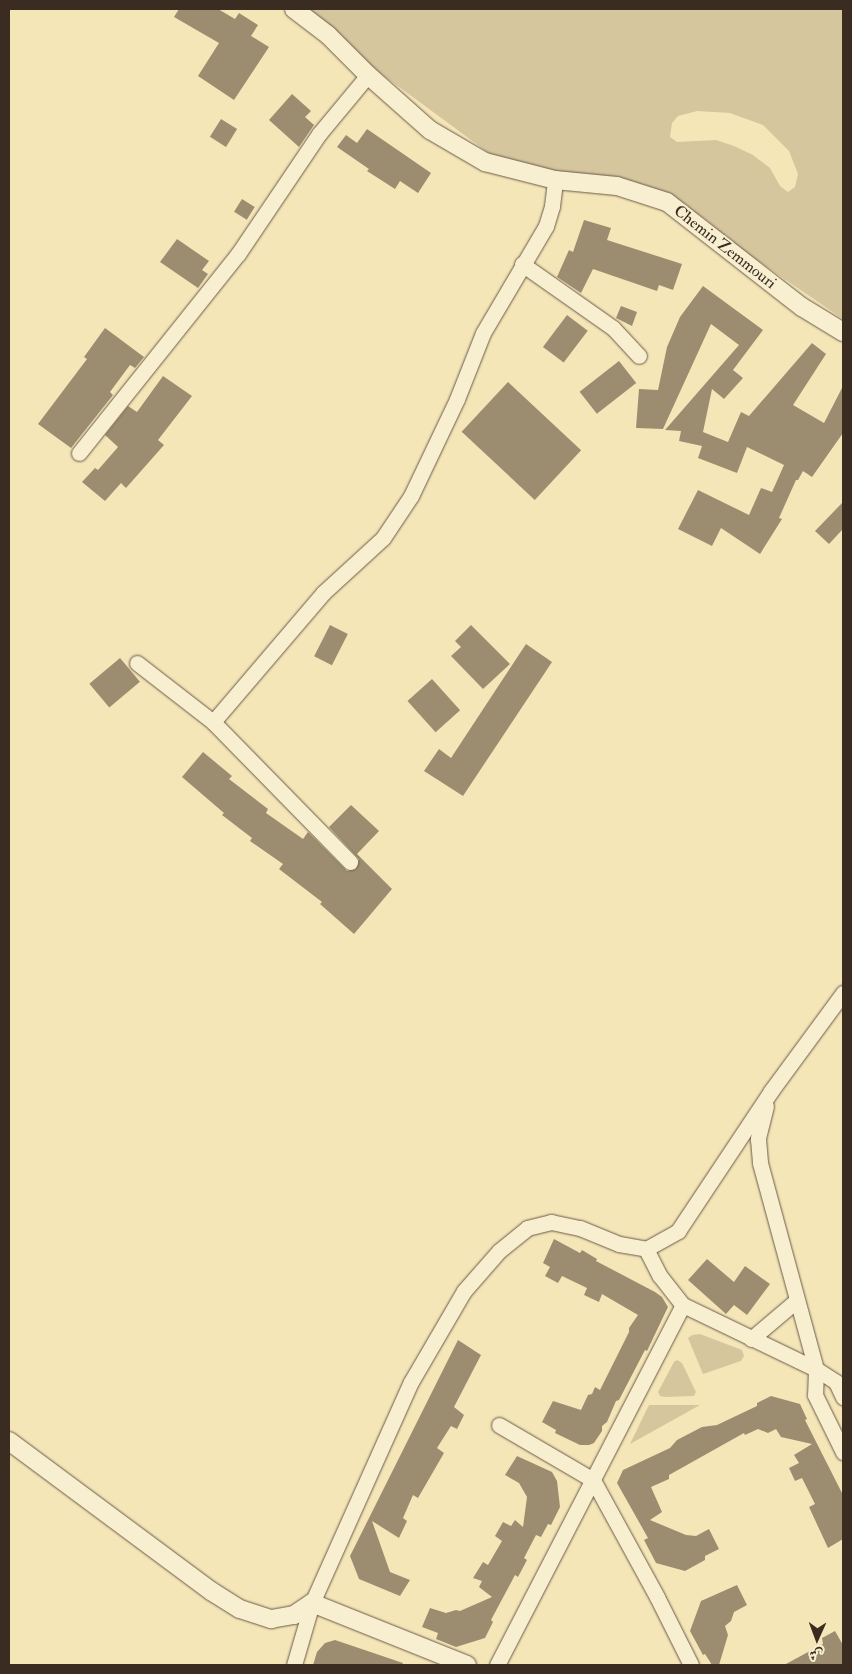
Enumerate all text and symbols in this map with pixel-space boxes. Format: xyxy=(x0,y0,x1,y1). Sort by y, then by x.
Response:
street label: Chemin Zemmouri xyxy=(670,201,780,293)
north arrow xyxy=(792,1614,842,1664)
text: ش xyxy=(809,1646,824,1663)

